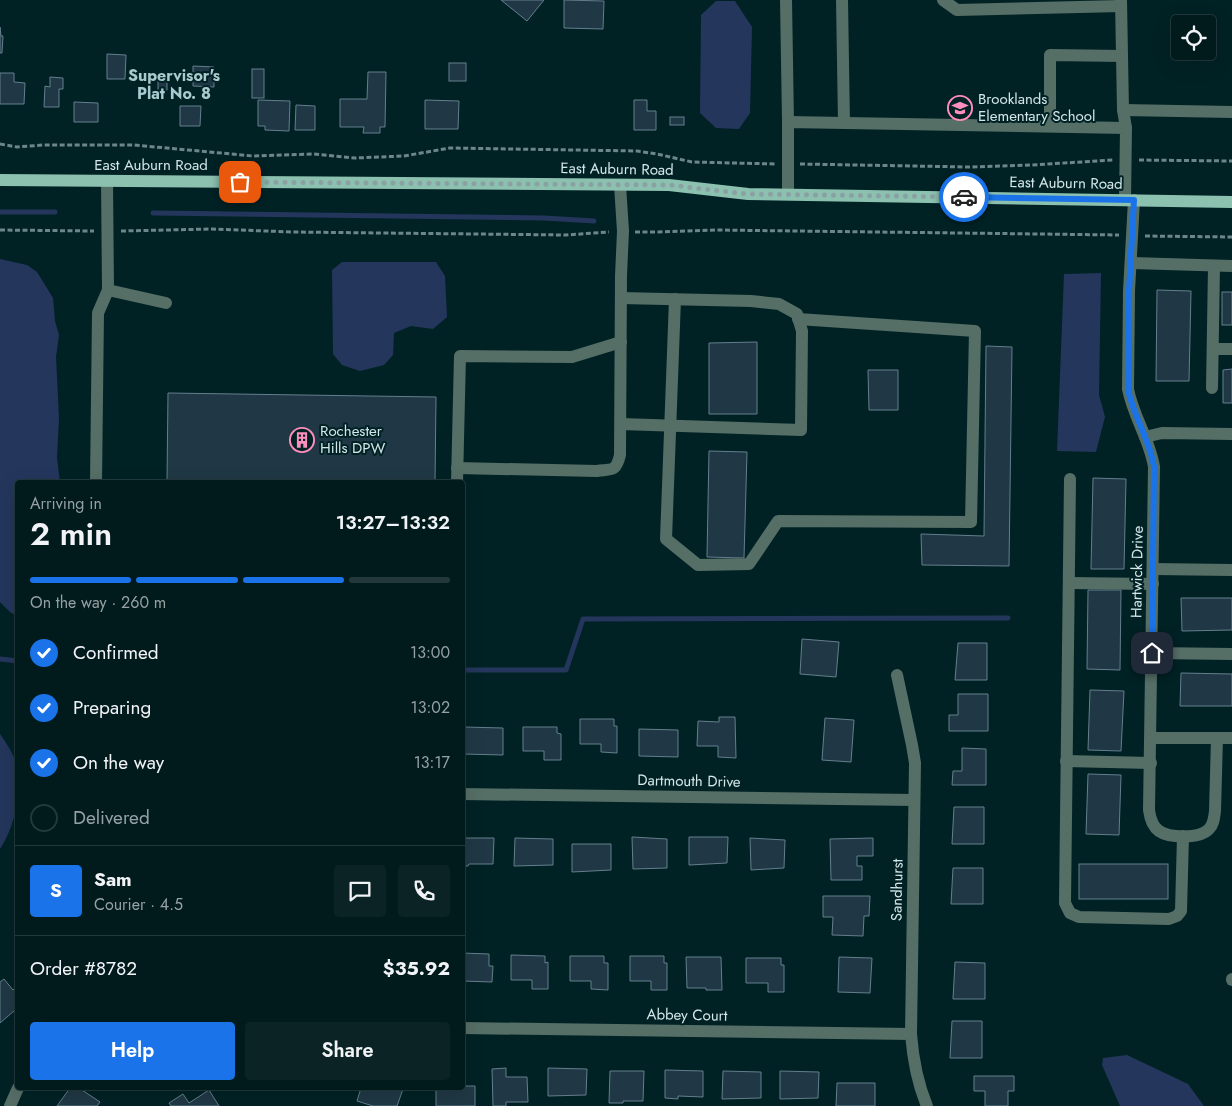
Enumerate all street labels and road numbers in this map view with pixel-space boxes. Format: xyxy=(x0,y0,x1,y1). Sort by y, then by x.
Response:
street label: East Auburn Road xyxy=(94,154,208,176)
street label: East Auburn Road xyxy=(560,157,674,181)
street label: East Auburn Road xyxy=(1009,171,1123,195)
street label: Hartwick Drive xyxy=(1125,525,1149,618)
street label: Dartmouth Drive xyxy=(637,769,741,793)
street label: Sandhurst xyxy=(885,858,909,921)
street label: Abbey Court xyxy=(646,1003,728,1027)

